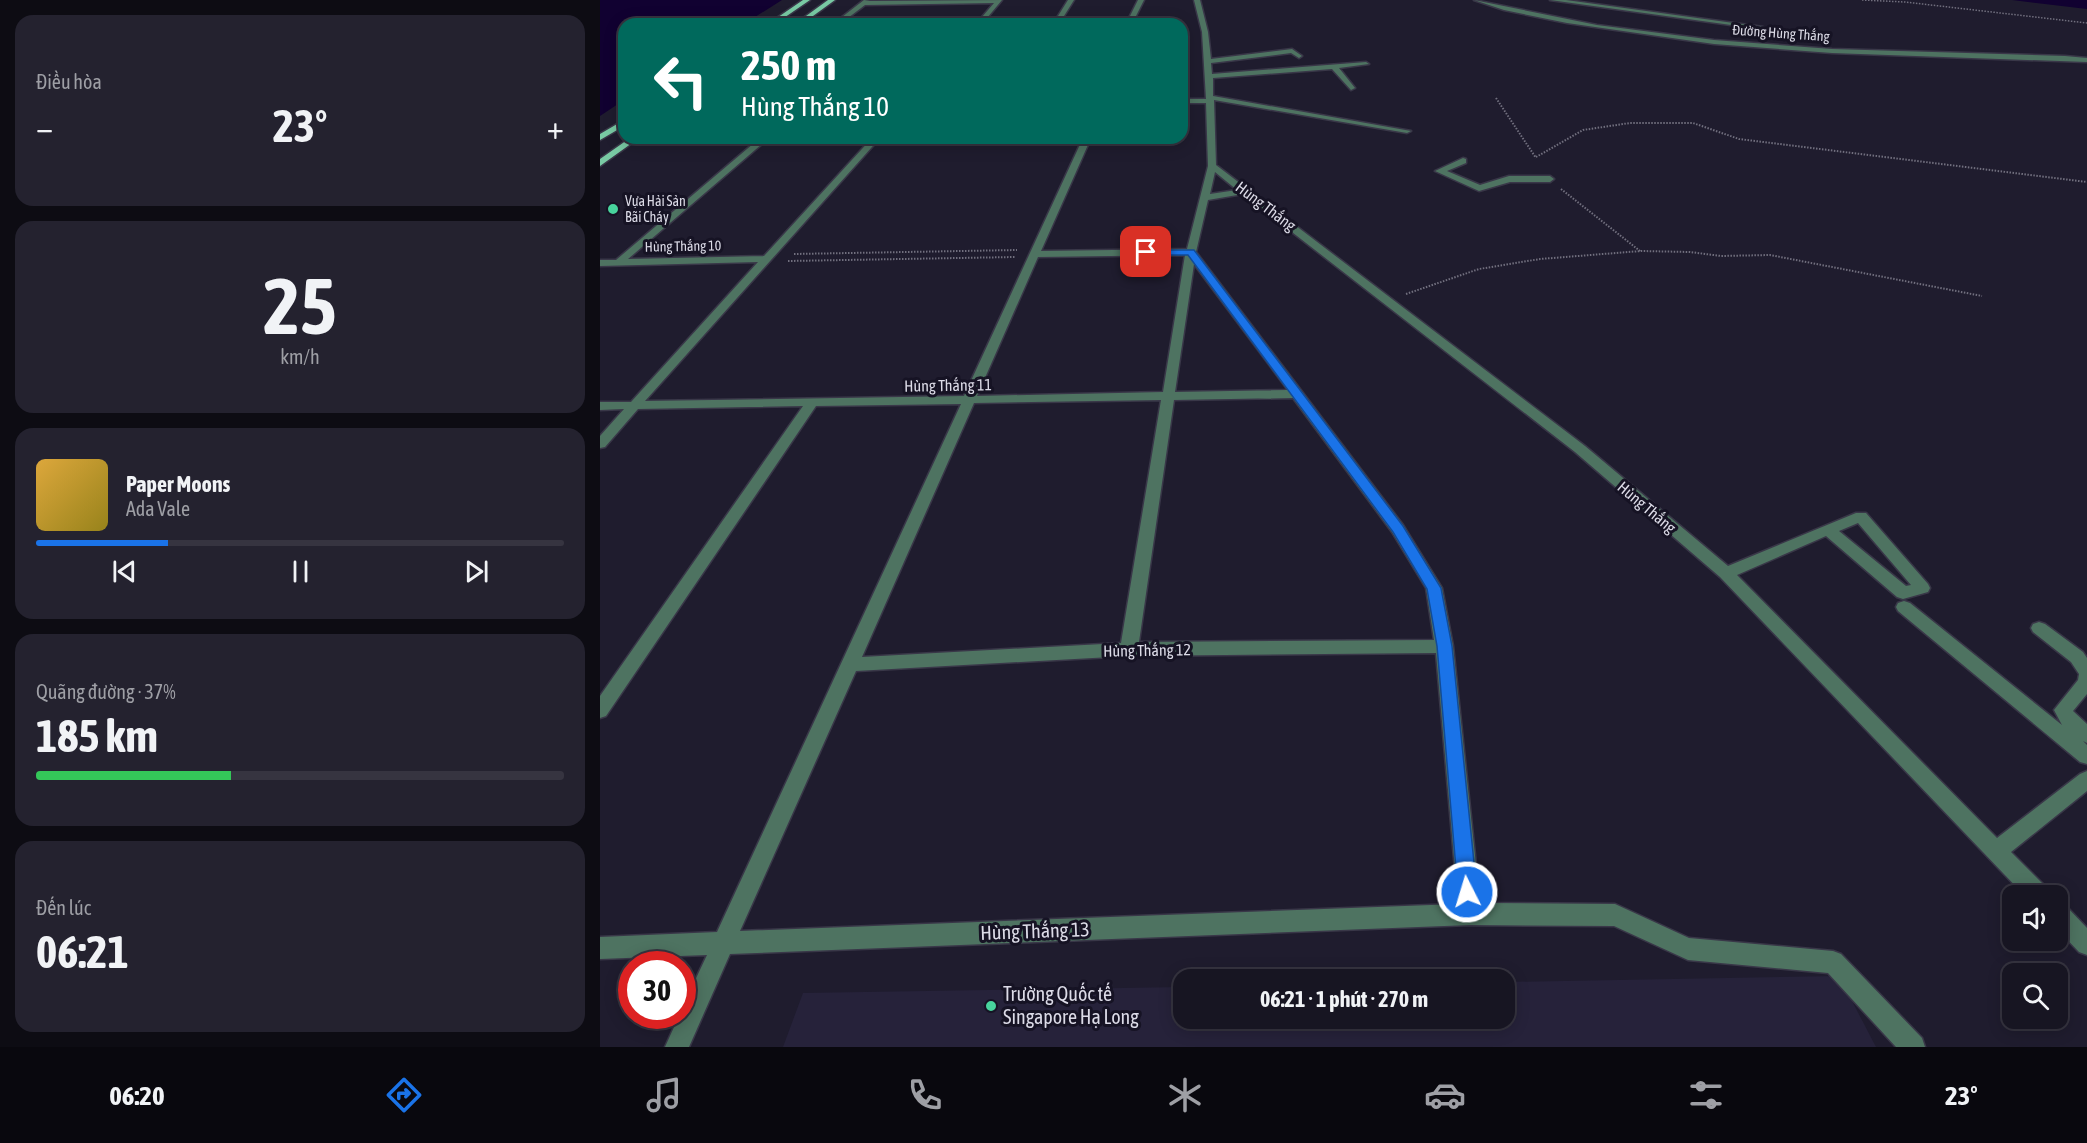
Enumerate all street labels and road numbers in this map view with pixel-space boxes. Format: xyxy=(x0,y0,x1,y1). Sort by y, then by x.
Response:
street label: Đường Hùng Thắng xyxy=(1732,22,1830,44)
street label: Hùng Thắng xyxy=(1232,178,1300,235)
street label: Hùng Thắng 10 xyxy=(645,237,722,255)
street label: Hùng Thắng 11 xyxy=(904,375,992,396)
street label: Hùng Thắng xyxy=(1614,477,1680,537)
street label: Hùng Thắng 12 xyxy=(1103,640,1191,661)
street label: Hùng Thắng 13 xyxy=(980,917,1090,944)

